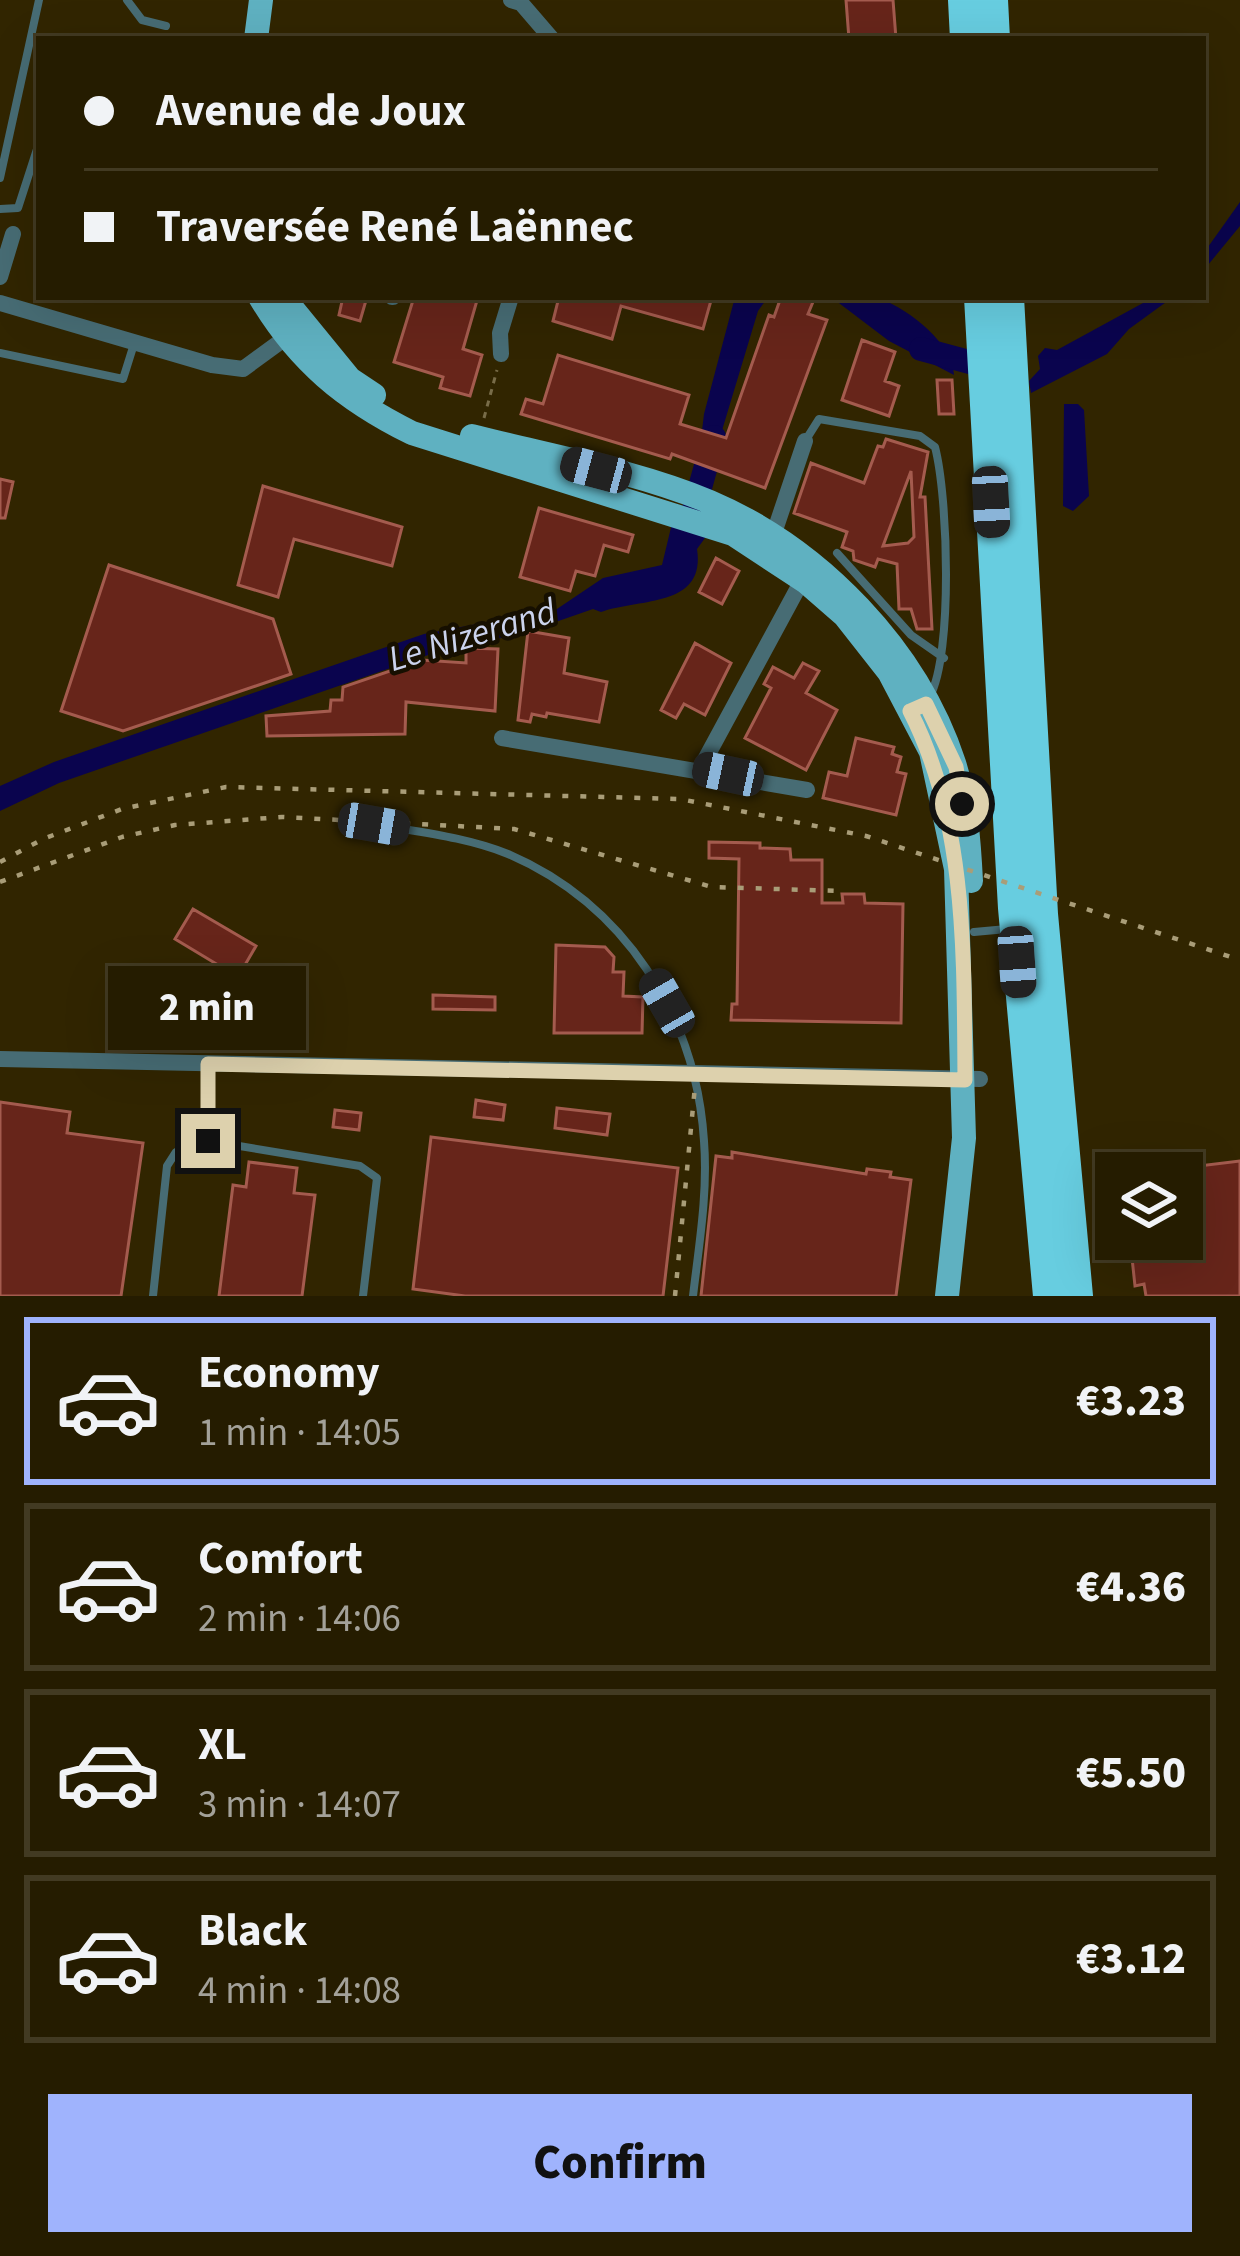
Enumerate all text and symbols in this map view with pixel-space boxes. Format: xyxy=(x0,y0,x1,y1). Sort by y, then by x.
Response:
text: Avenue de Joux xyxy=(156,79,466,143)
text: Traversée René Laënnec xyxy=(156,195,634,259)
car xyxy=(557,443,635,497)
car xyxy=(971,465,1011,539)
water label: Le Nizerand xyxy=(382,585,563,685)
car xyxy=(689,749,767,799)
route start xyxy=(935,777,989,831)
car xyxy=(335,800,413,848)
car xyxy=(997,925,1037,999)
car xyxy=(633,963,701,1043)
callout: 2 min xyxy=(109,967,307,1051)
text: 2 min xyxy=(159,980,255,1036)
route end xyxy=(181,1114,235,1168)
map controls xyxy=(1095,1152,1203,1260)
button: layers xyxy=(1095,1152,1203,1260)
text: Economy xyxy=(198,1341,380,1405)
icon: car xyxy=(54,1347,162,1455)
text: €3.23 xyxy=(1076,1369,1186,1433)
text: 1 min · 14:05 xyxy=(198,1405,401,1461)
text: Comfort xyxy=(198,1527,363,1591)
icon: car xyxy=(54,1533,162,1641)
text: €4.36 xyxy=(1076,1555,1186,1619)
text: 2 min · 14:06 xyxy=(198,1591,401,1647)
text: XL xyxy=(198,1713,247,1777)
icon: car xyxy=(54,1719,162,1827)
text: €5.50 xyxy=(1076,1741,1186,1805)
text: 3 min · 14:07 xyxy=(198,1777,401,1833)
text: Black xyxy=(198,1899,308,1963)
icon: car xyxy=(54,1905,162,2013)
text: €3.12 xyxy=(1076,1927,1186,1991)
text: 4 min · 14:08 xyxy=(198,1963,401,2019)
button: Confirm xyxy=(48,2094,1192,2232)

